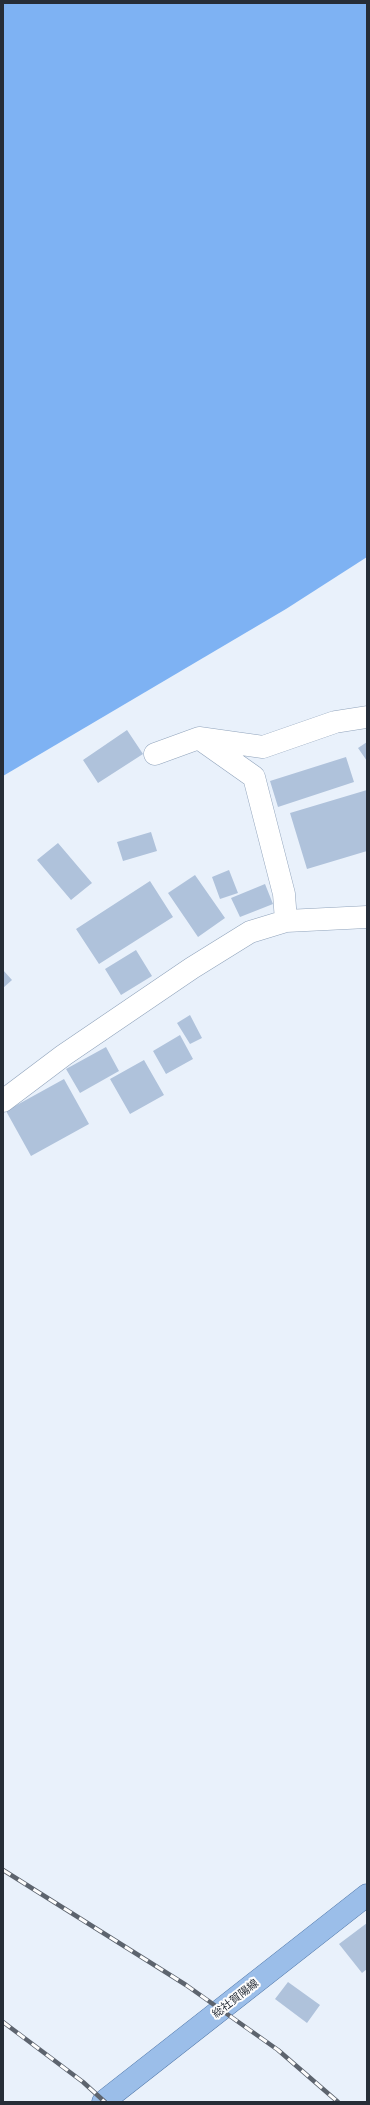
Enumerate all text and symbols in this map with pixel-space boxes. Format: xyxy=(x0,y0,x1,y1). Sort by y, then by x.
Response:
street label: 総社賀陽線 xyxy=(209,1976,261,2020)

